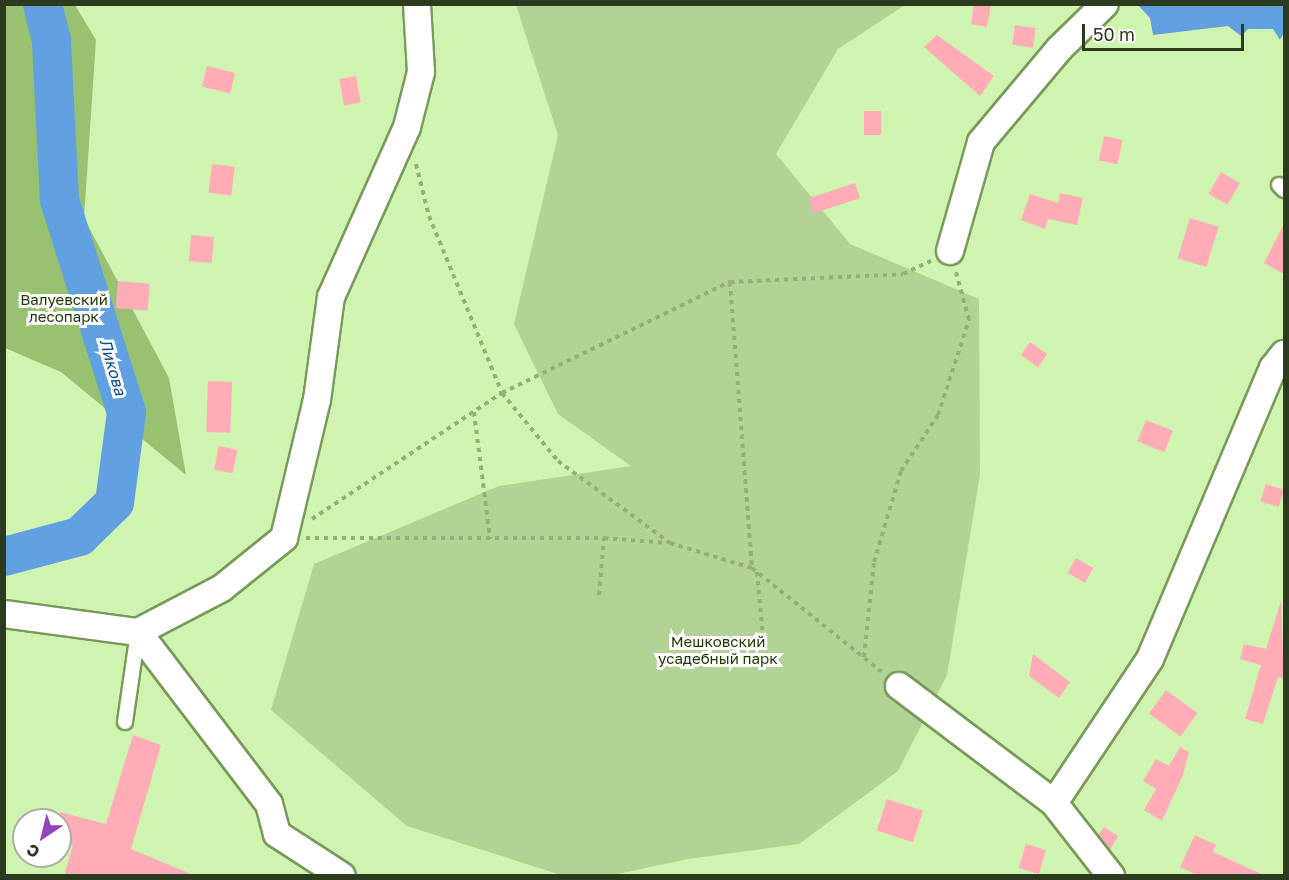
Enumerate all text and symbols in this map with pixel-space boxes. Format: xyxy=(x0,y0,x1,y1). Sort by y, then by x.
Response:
scale bar xyxy=(1085,12,1247,50)
text: 50 m xyxy=(1093,23,1135,45)
park label: Валуевский лесопарк xyxy=(20,290,108,325)
water label: Ликова xyxy=(96,337,130,397)
park label: Мешковский усадебный парк xyxy=(658,632,778,667)
north arrow xyxy=(12,808,72,868)
text: С xyxy=(22,840,43,863)

